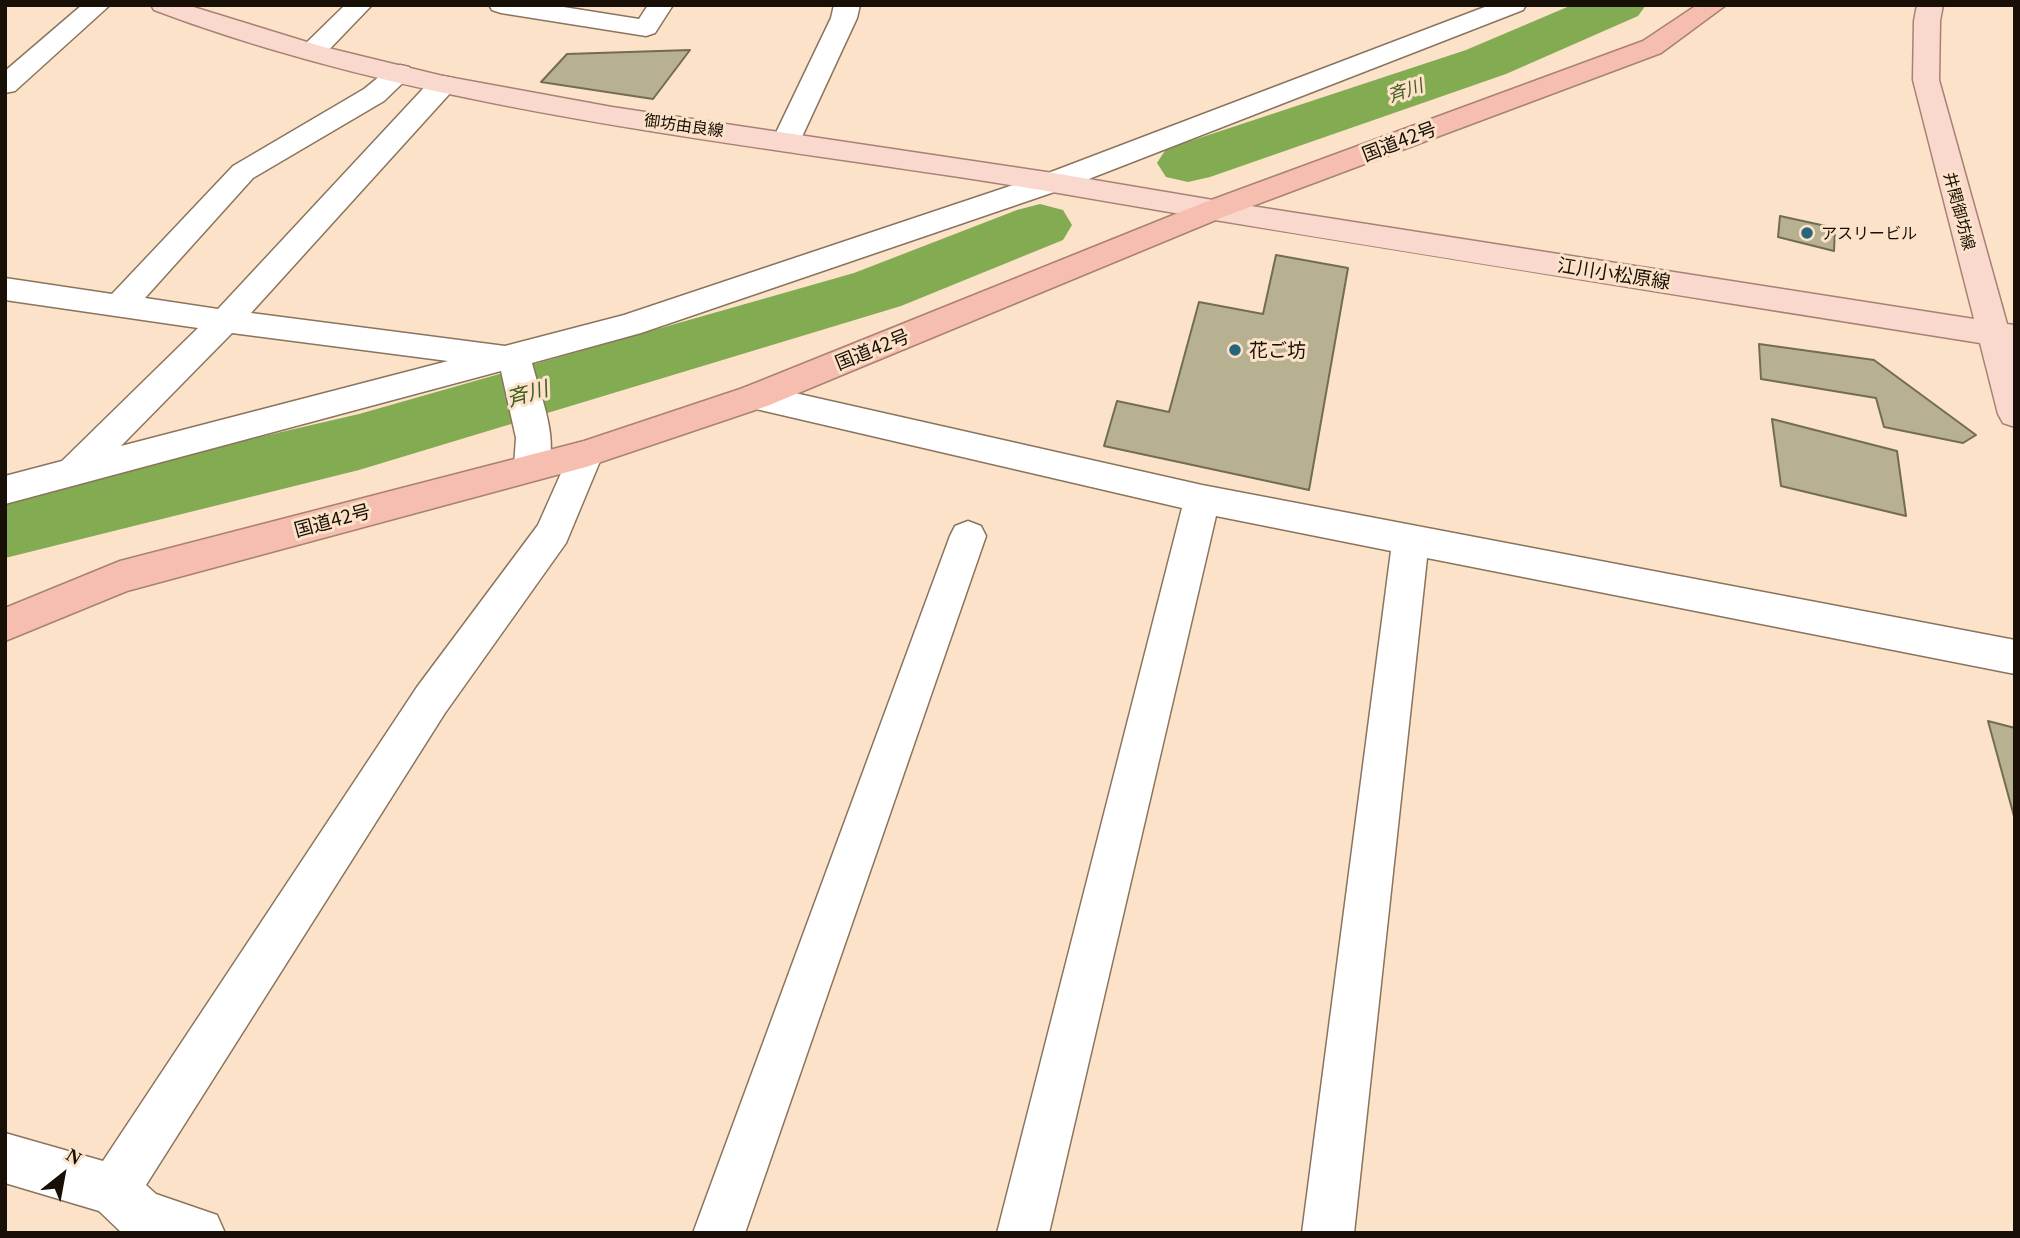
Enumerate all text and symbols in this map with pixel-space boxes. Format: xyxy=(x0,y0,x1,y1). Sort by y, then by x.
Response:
water label: 斉川 xyxy=(1384,74,1426,106)
street label: 御坊由良線 xyxy=(643,110,725,140)
street label: 国道42号 xyxy=(1358,116,1440,166)
street label: 井関御坊線 xyxy=(1940,170,1980,252)
place label: アスリービル xyxy=(1821,223,1917,243)
marker: アスリービル xyxy=(1799,225,1815,241)
street label: 江川小松原線 xyxy=(1556,253,1672,293)
street label: 国道42号 xyxy=(832,324,912,374)
place label: 花ご坊 xyxy=(1249,339,1306,361)
marker: 花ご坊 xyxy=(1227,342,1243,358)
water label: 斉川 xyxy=(503,375,551,411)
street label: 国道42号 xyxy=(291,499,373,541)
north arrow xyxy=(28,1140,98,1210)
text: N xyxy=(63,1144,85,1169)

